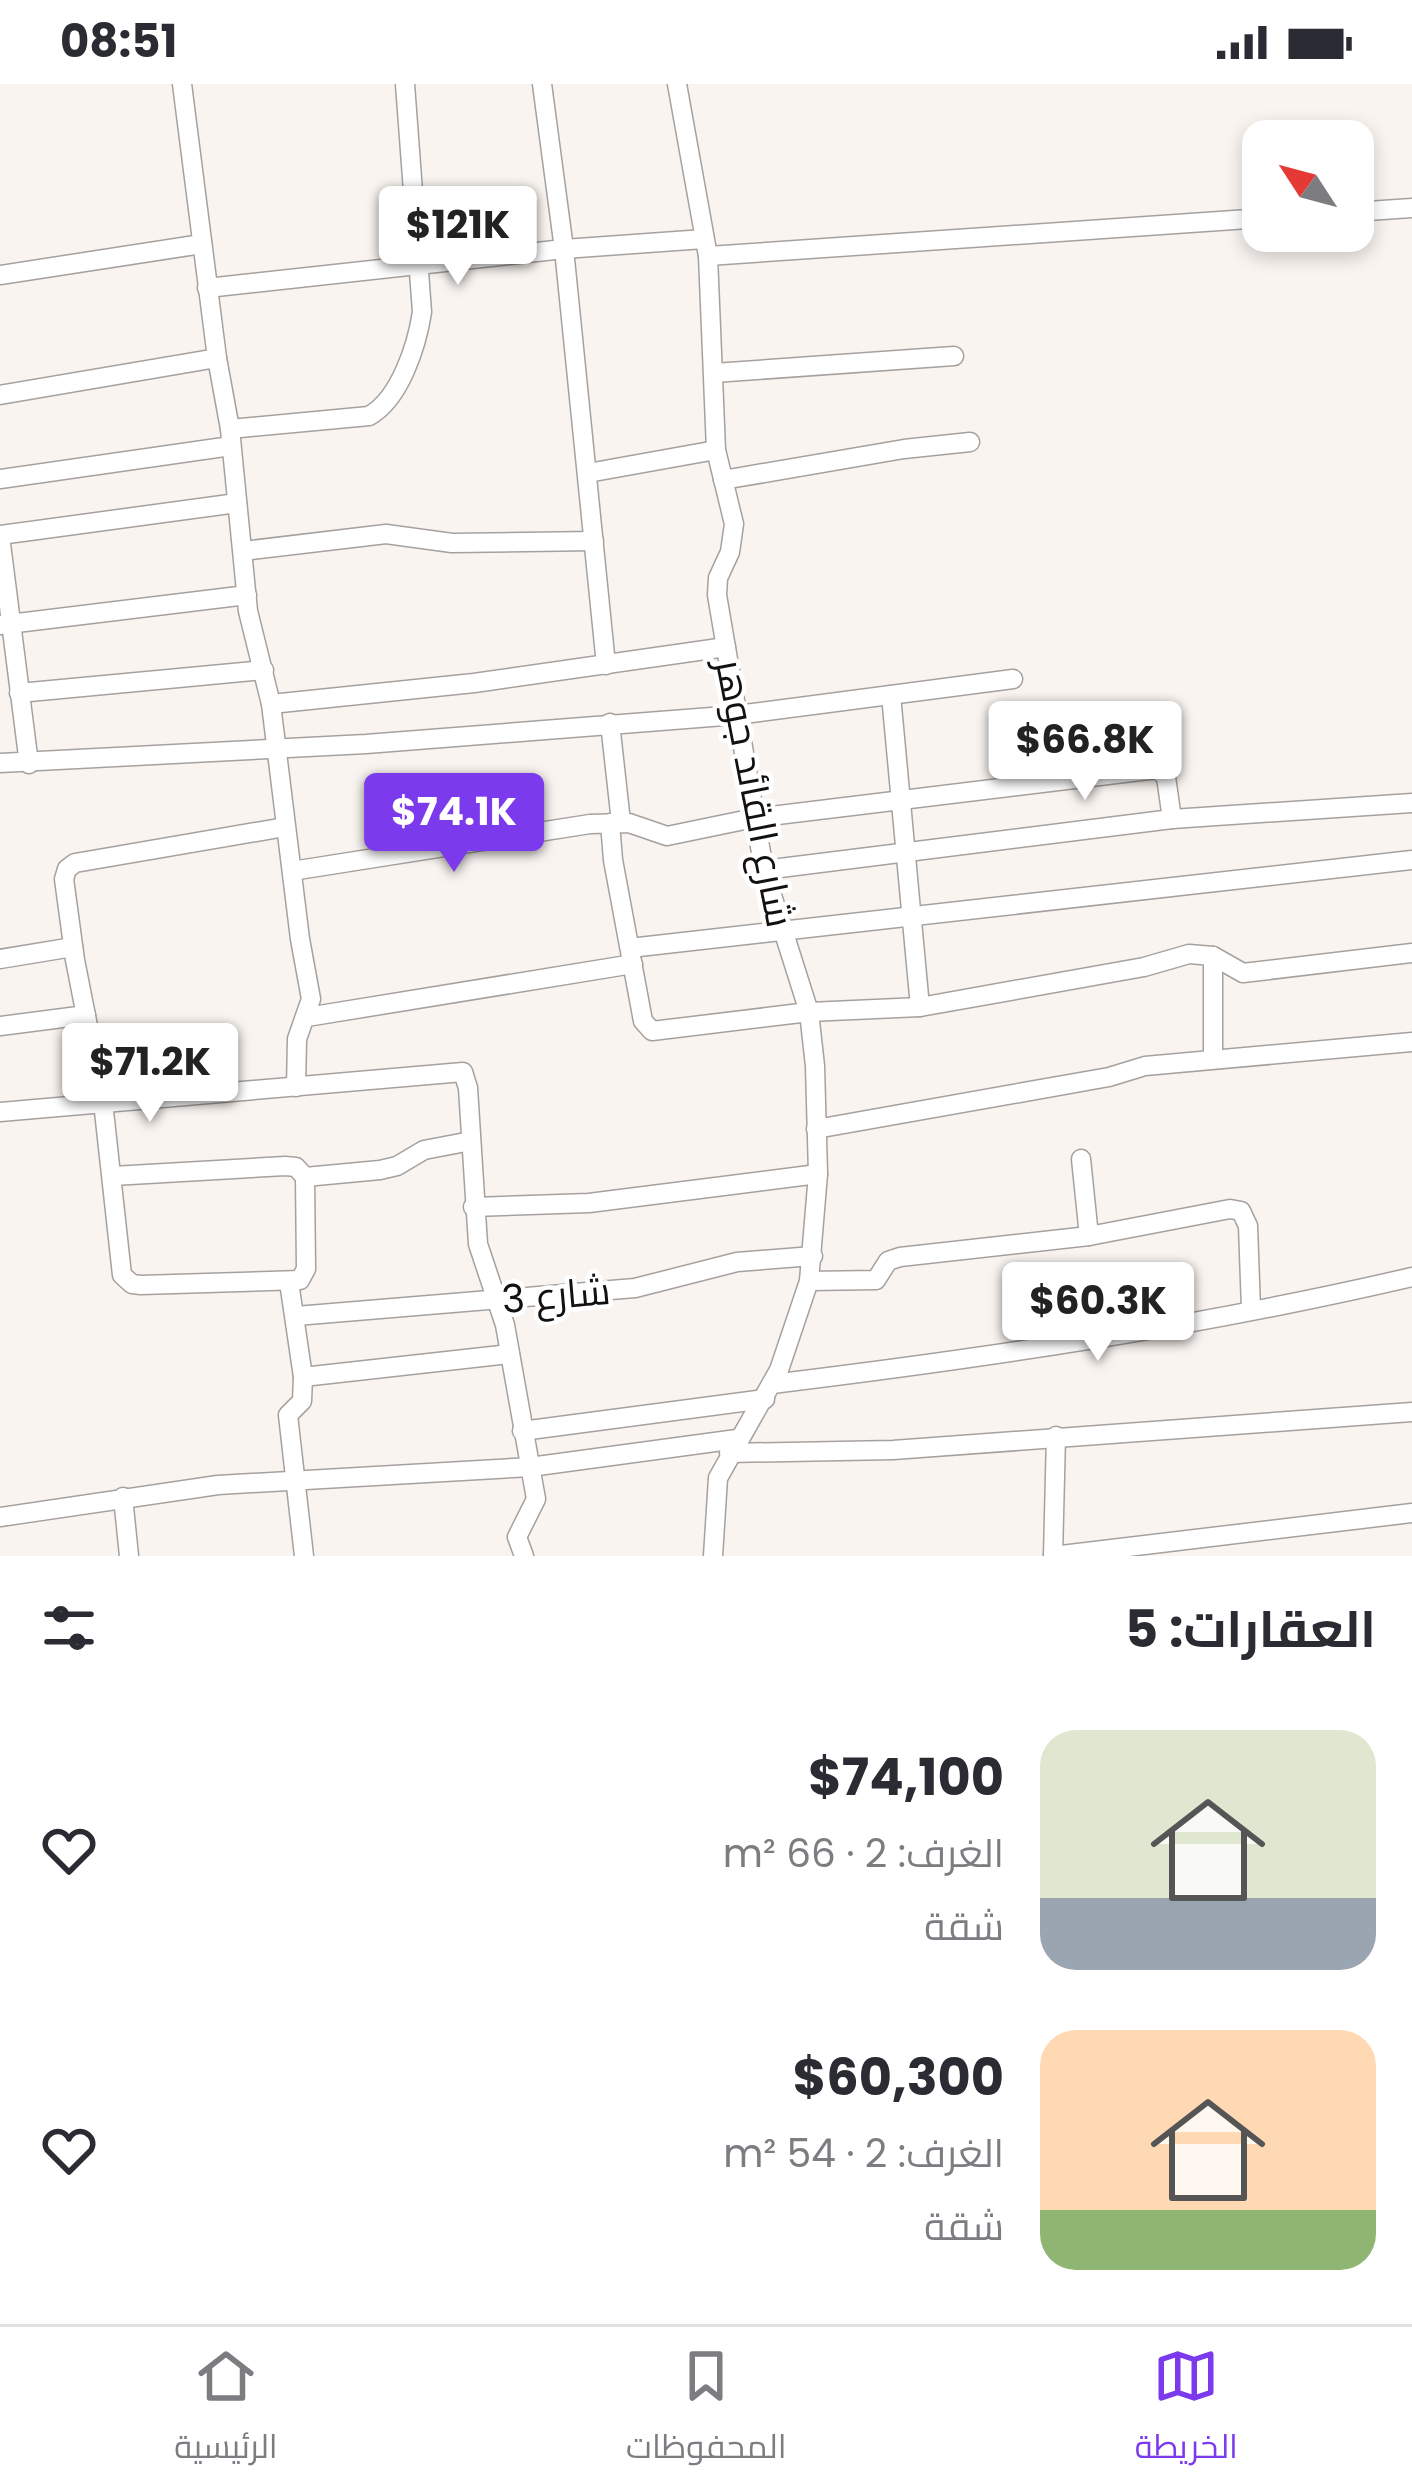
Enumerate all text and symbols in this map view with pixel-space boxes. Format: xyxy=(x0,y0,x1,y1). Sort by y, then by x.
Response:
text: 08:51 xyxy=(60,10,177,73)
north arrow xyxy=(1242,120,1374,252)
map controls xyxy=(1242,120,1374,252)
pin: $121K xyxy=(374,186,542,288)
text: $121K xyxy=(406,197,510,252)
street label: شارع القائد جوهر xyxy=(702,652,808,932)
pin: $66.8K xyxy=(987,701,1183,803)
text: $66.8K xyxy=(1016,712,1154,767)
pin: $74.1K xyxy=(356,773,552,875)
text: $74.1K xyxy=(391,784,517,839)
pin: $71.2K xyxy=(52,1023,248,1125)
text: $71.2K xyxy=(89,1034,211,1089)
pin: $60.3K xyxy=(1000,1262,1196,1364)
street label: شارع 3 xyxy=(499,1263,613,1327)
text: $60.3K xyxy=(1029,1273,1167,1328)
text: العقارات: 5 xyxy=(1125,1593,1376,1665)
icon: filters xyxy=(36,1595,102,1661)
text: $74,100 xyxy=(808,1741,1004,1813)
icon: home xyxy=(1136,1778,1280,1922)
icon: heart xyxy=(36,1817,102,1883)
text: الغرف: 2 · 66 m² xyxy=(723,1826,1004,1881)
text: شقة xyxy=(924,1899,1004,1954)
text: $60,300 xyxy=(793,2041,1004,2113)
icon: home xyxy=(1136,2078,1280,2222)
icon: heart xyxy=(36,2117,102,2183)
text: الغرف: 2 · 54 m² xyxy=(723,2126,1004,2181)
text: شقة xyxy=(924,2199,1004,2254)
tab: الرئيسية xyxy=(174,2343,278,2477)
tab: المحفوظات xyxy=(626,2343,787,2477)
tab: الخريطة xyxy=(1135,2343,1238,2477)

